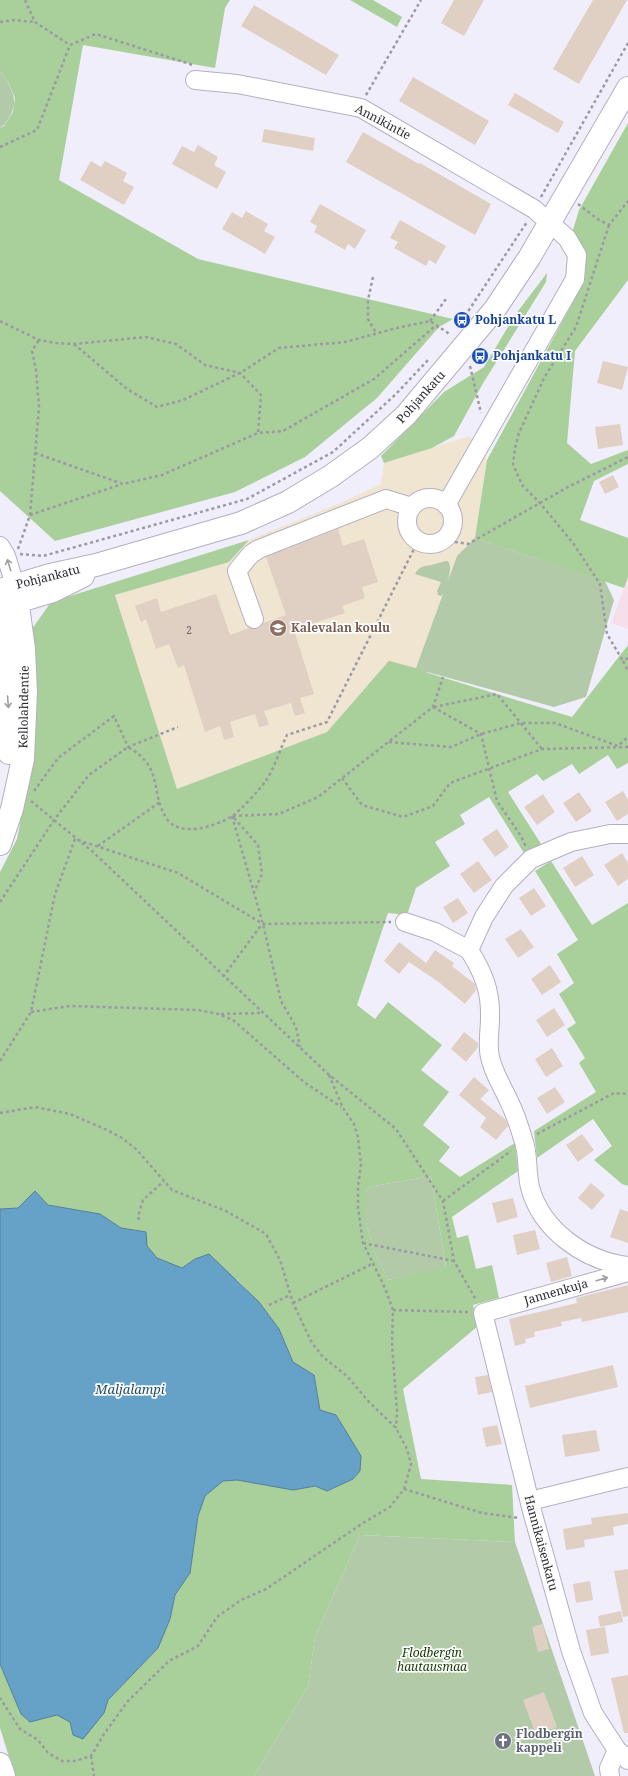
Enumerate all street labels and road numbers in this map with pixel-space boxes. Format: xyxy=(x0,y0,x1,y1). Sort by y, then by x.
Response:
street label: Annikintie xyxy=(352,100,414,143)
street label: Pohjankatu xyxy=(392,366,449,427)
street label: Pohjankatu xyxy=(14,560,82,593)
street label: Kellolahdentie xyxy=(14,665,33,749)
street label: Jannenkuja xyxy=(521,1274,590,1309)
street label: Hannikaisenkatu xyxy=(521,1493,563,1593)

